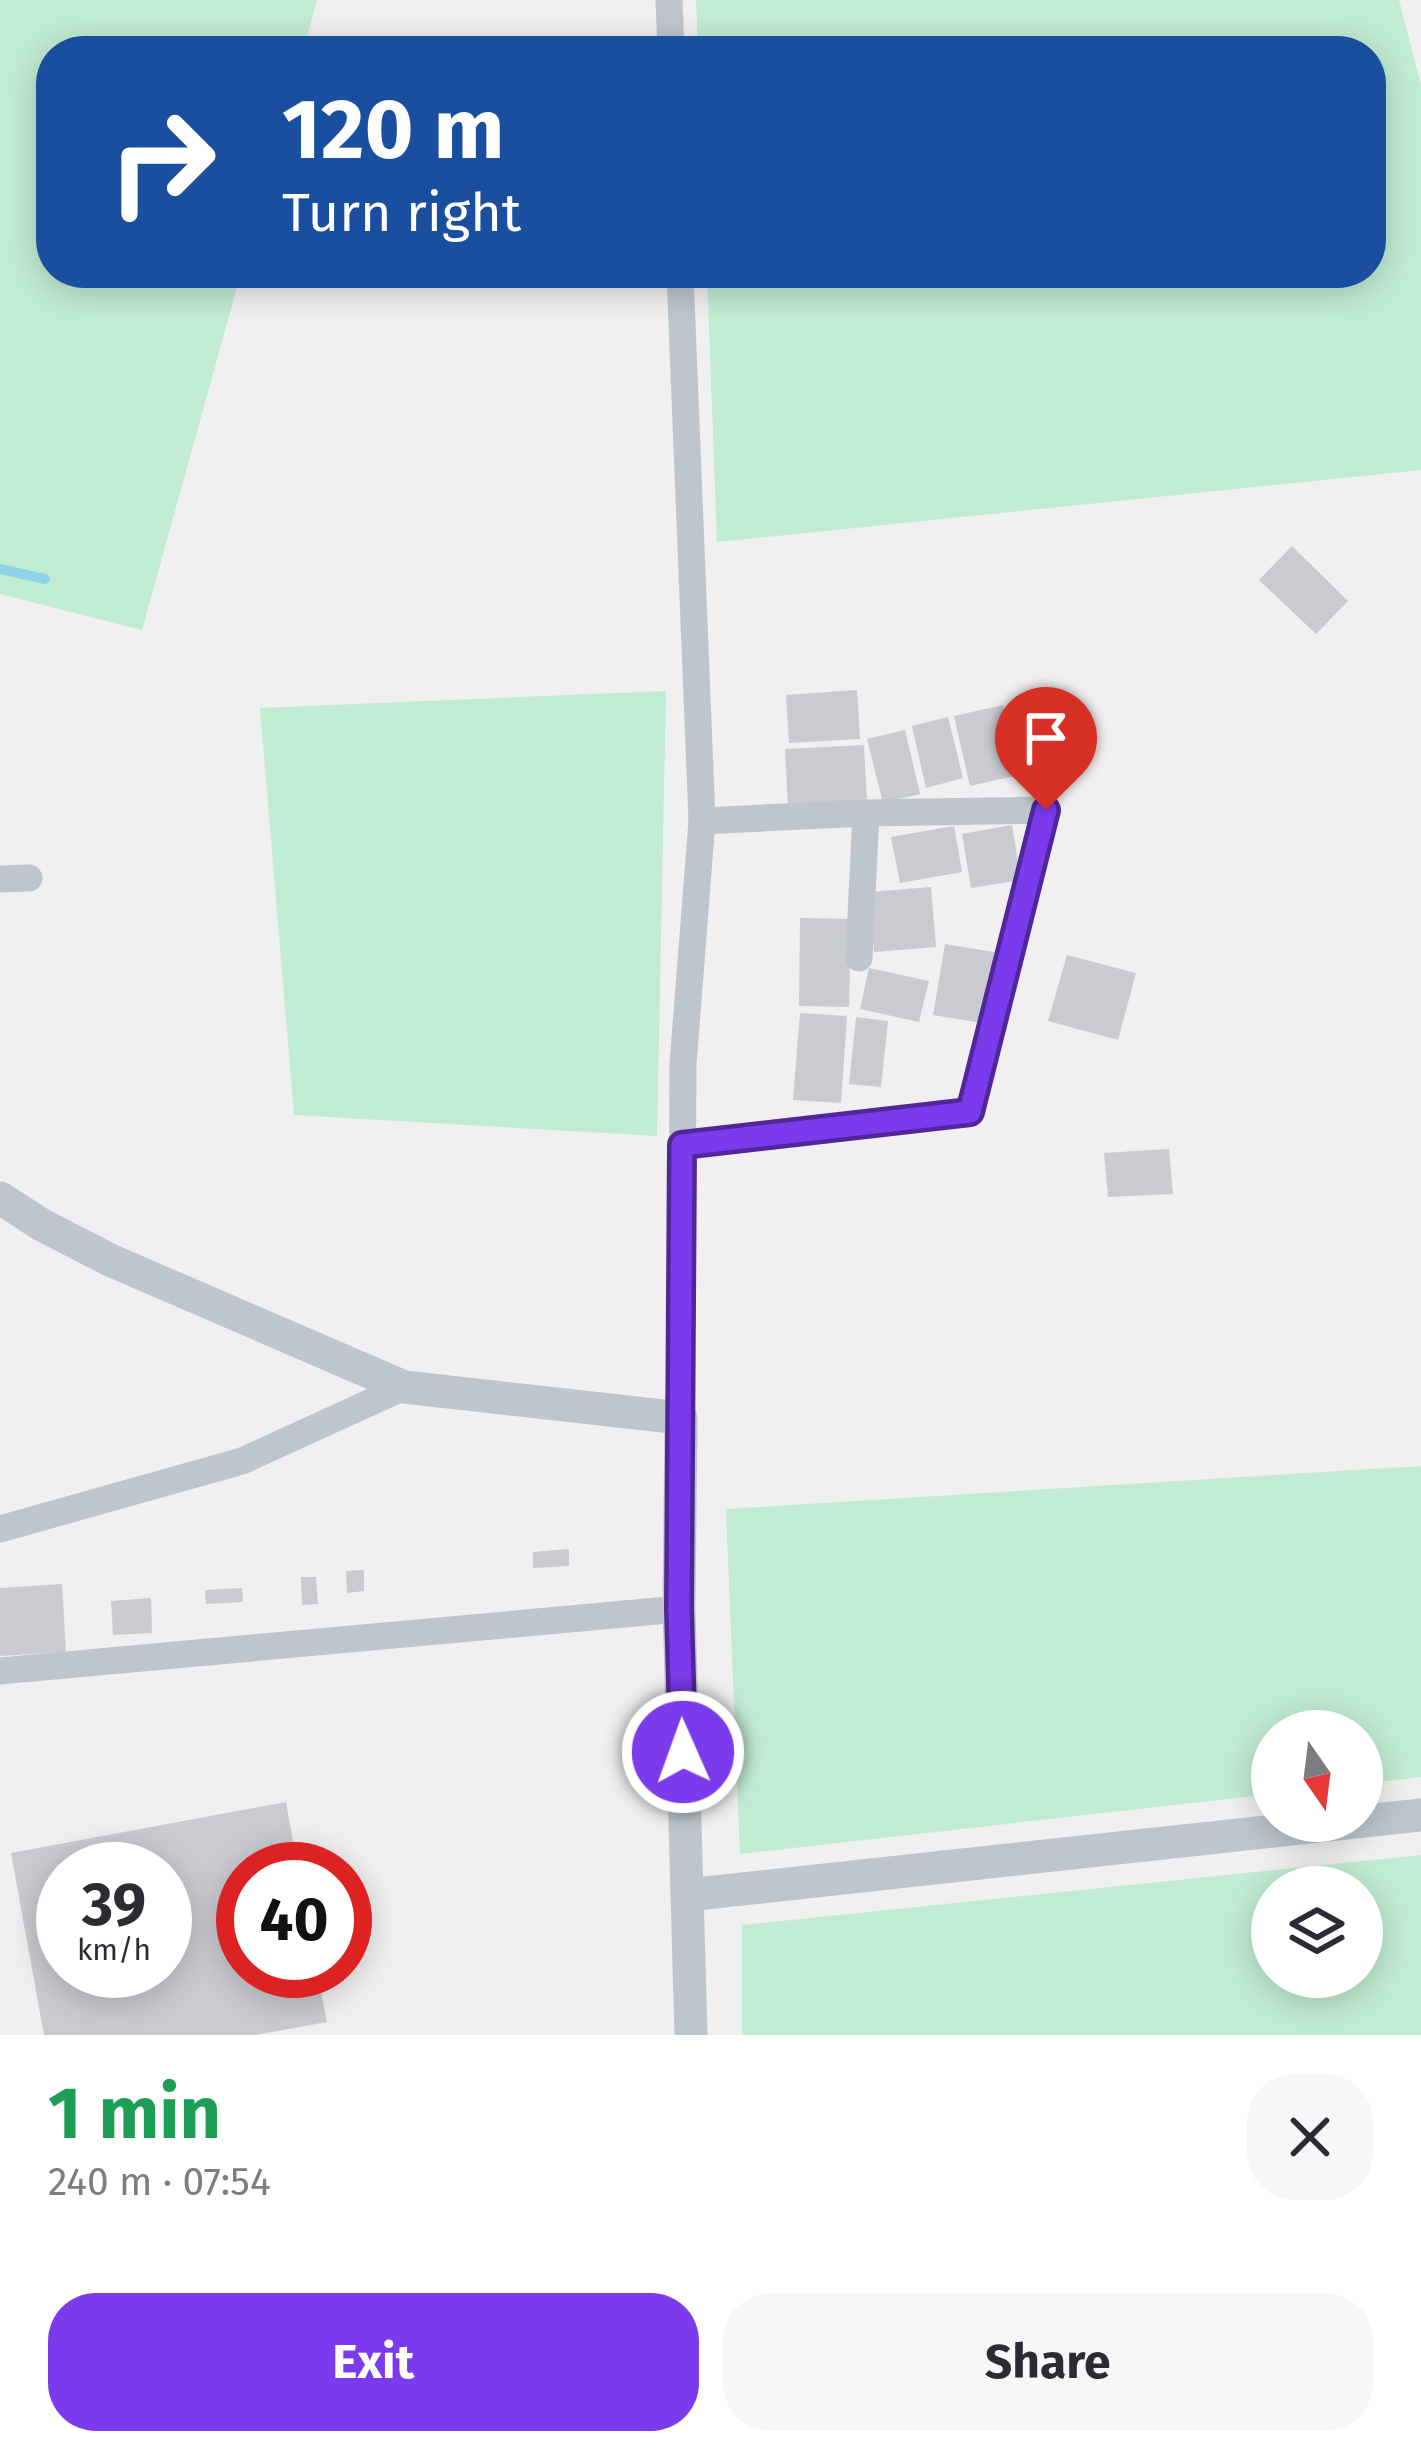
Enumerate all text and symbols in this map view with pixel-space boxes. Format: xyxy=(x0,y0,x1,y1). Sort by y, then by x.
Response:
text: 120 m xyxy=(282,79,504,180)
icon: right xyxy=(84,84,240,240)
text: Turn right xyxy=(282,181,521,245)
pin xyxy=(995,687,1097,810)
icon: arrive xyxy=(1013,705,1079,771)
position arrow xyxy=(620,1689,746,1815)
north arrow xyxy=(1251,1710,1383,1842)
map controls xyxy=(1251,1710,1383,1998)
speed limit sign: 40 xyxy=(216,1842,372,1998)
button: layers xyxy=(1251,1866,1383,1998)
text: 39 xyxy=(82,1869,146,1941)
text: km/h xyxy=(77,1932,151,1968)
text: 1 min xyxy=(48,2071,221,2157)
button: close xyxy=(1247,2074,1373,2200)
text: 240 m · 07:54 xyxy=(48,2159,271,2205)
button: Exit xyxy=(48,2293,699,2431)
button: Share xyxy=(723,2293,1373,2431)

